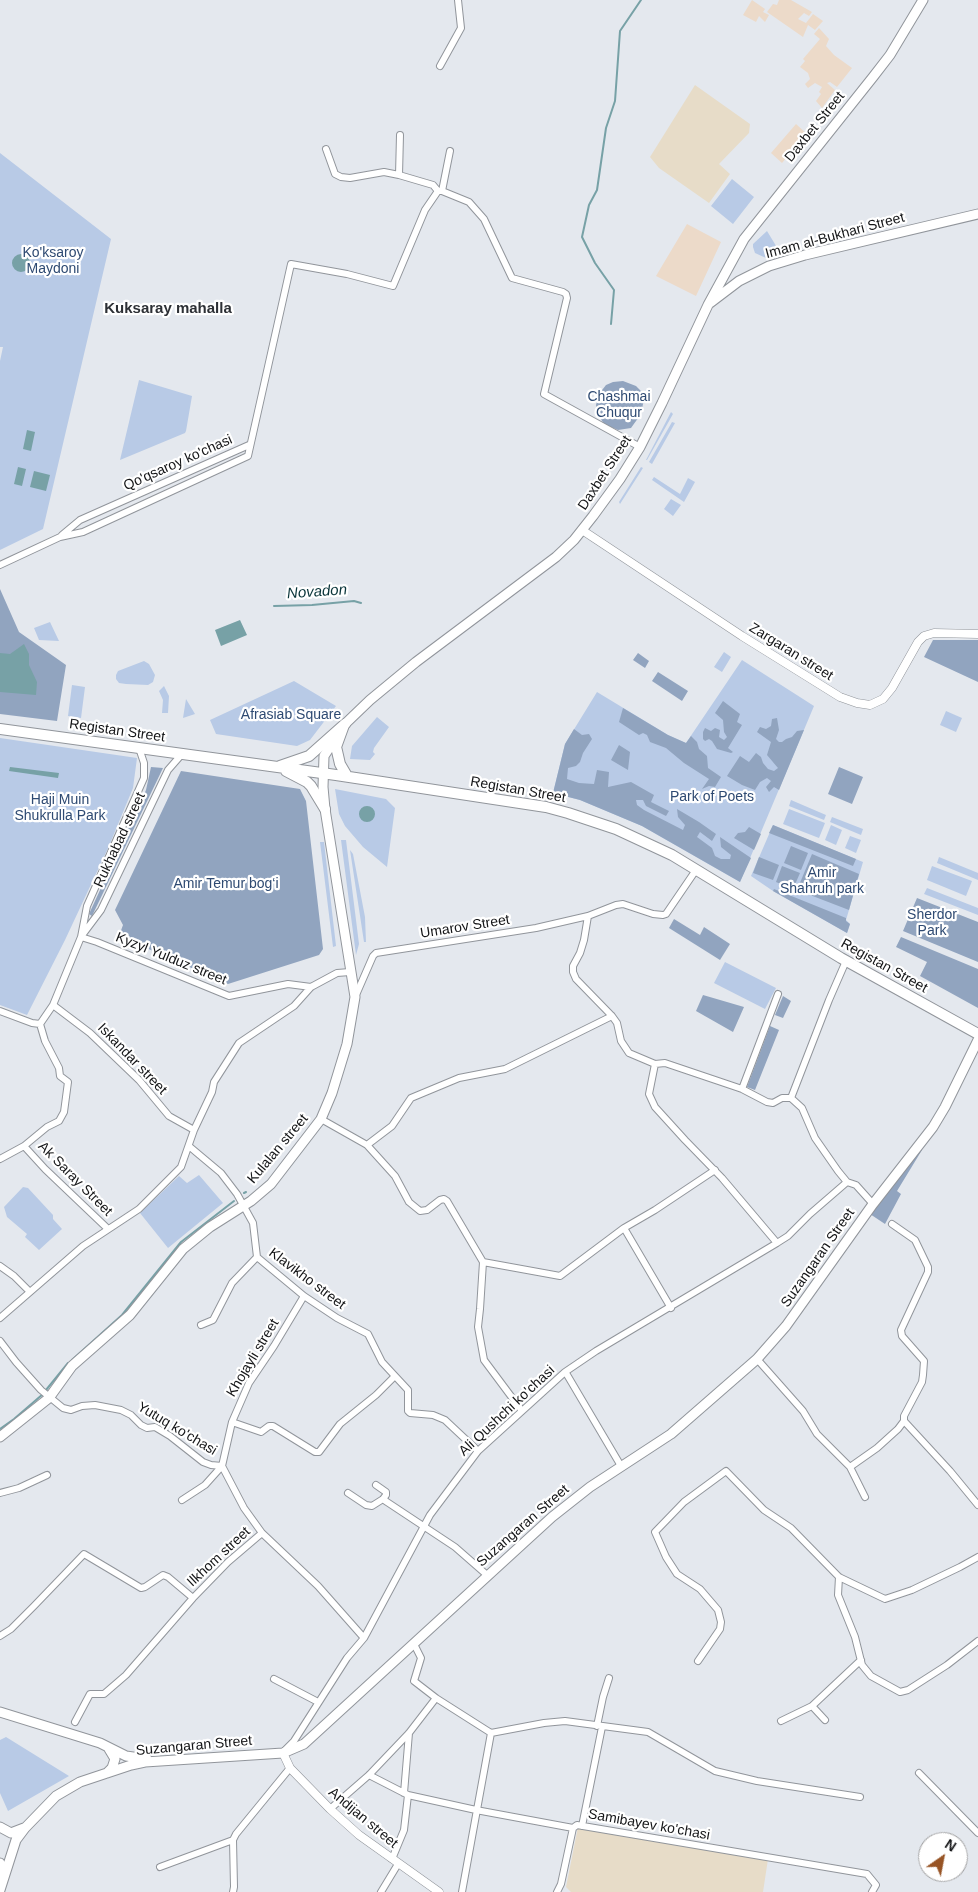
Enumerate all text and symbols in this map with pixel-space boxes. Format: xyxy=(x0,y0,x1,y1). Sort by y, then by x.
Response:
street label: Daxbet Street xyxy=(782,88,848,166)
street label: Imam al-Bukhari Street xyxy=(764,209,906,263)
park label: Ko'ksaroy Maydoni xyxy=(22,245,84,278)
district label: Kuksaray mahalla xyxy=(104,300,232,318)
park label: Chashmai Chuqur xyxy=(587,389,651,422)
street label: Qo'qsaroy ko'chasi xyxy=(121,431,235,495)
street label: Daxbet Street xyxy=(575,433,635,513)
water label: Novadon xyxy=(286,581,348,603)
street label: Zargaran street xyxy=(746,620,836,684)
park label: Afrasiab Square xyxy=(241,707,341,723)
street label: Registan Street xyxy=(68,716,166,746)
street label: Registan Street xyxy=(469,773,567,807)
park label: Park of Poets xyxy=(670,789,754,805)
street label: Rukhabad street xyxy=(91,790,149,890)
park label: Haji Muin Shukrulla Park xyxy=(14,792,106,824)
park label: Amir Shahruh park xyxy=(780,865,864,898)
park label: Amir Temur bog‘i xyxy=(173,876,279,892)
park label: Sherdor Park xyxy=(907,907,957,940)
street label: Umarov Street xyxy=(419,912,511,942)
street label: Kyzyl Yulduz street xyxy=(113,929,229,989)
street label: Registan Street xyxy=(838,935,930,997)
street label: Iskandar street xyxy=(94,1020,170,1098)
street label: Kulalan street xyxy=(244,1111,312,1187)
street label: Ak Saray Street xyxy=(34,1138,116,1220)
street label: Suzangaran Street xyxy=(778,1205,858,1311)
street label: Klavikho street xyxy=(265,1245,349,1313)
street label: Khojayli street xyxy=(223,1316,283,1400)
street label: Ali Qushchi ko'chasi xyxy=(456,1362,558,1460)
street label: Yutuq ko'chasi xyxy=(134,1399,220,1459)
street label: Suzangaran Street xyxy=(473,1481,573,1571)
street label: Ilkhom street xyxy=(184,1524,254,1590)
street label: Suzangaran Street xyxy=(135,1733,253,1759)
street label: Andijan street xyxy=(325,1784,401,1852)
street label: Samibayev ko'chasi xyxy=(587,1806,711,1844)
north arrow xyxy=(918,1832,968,1882)
text: N xyxy=(942,1836,959,1855)

